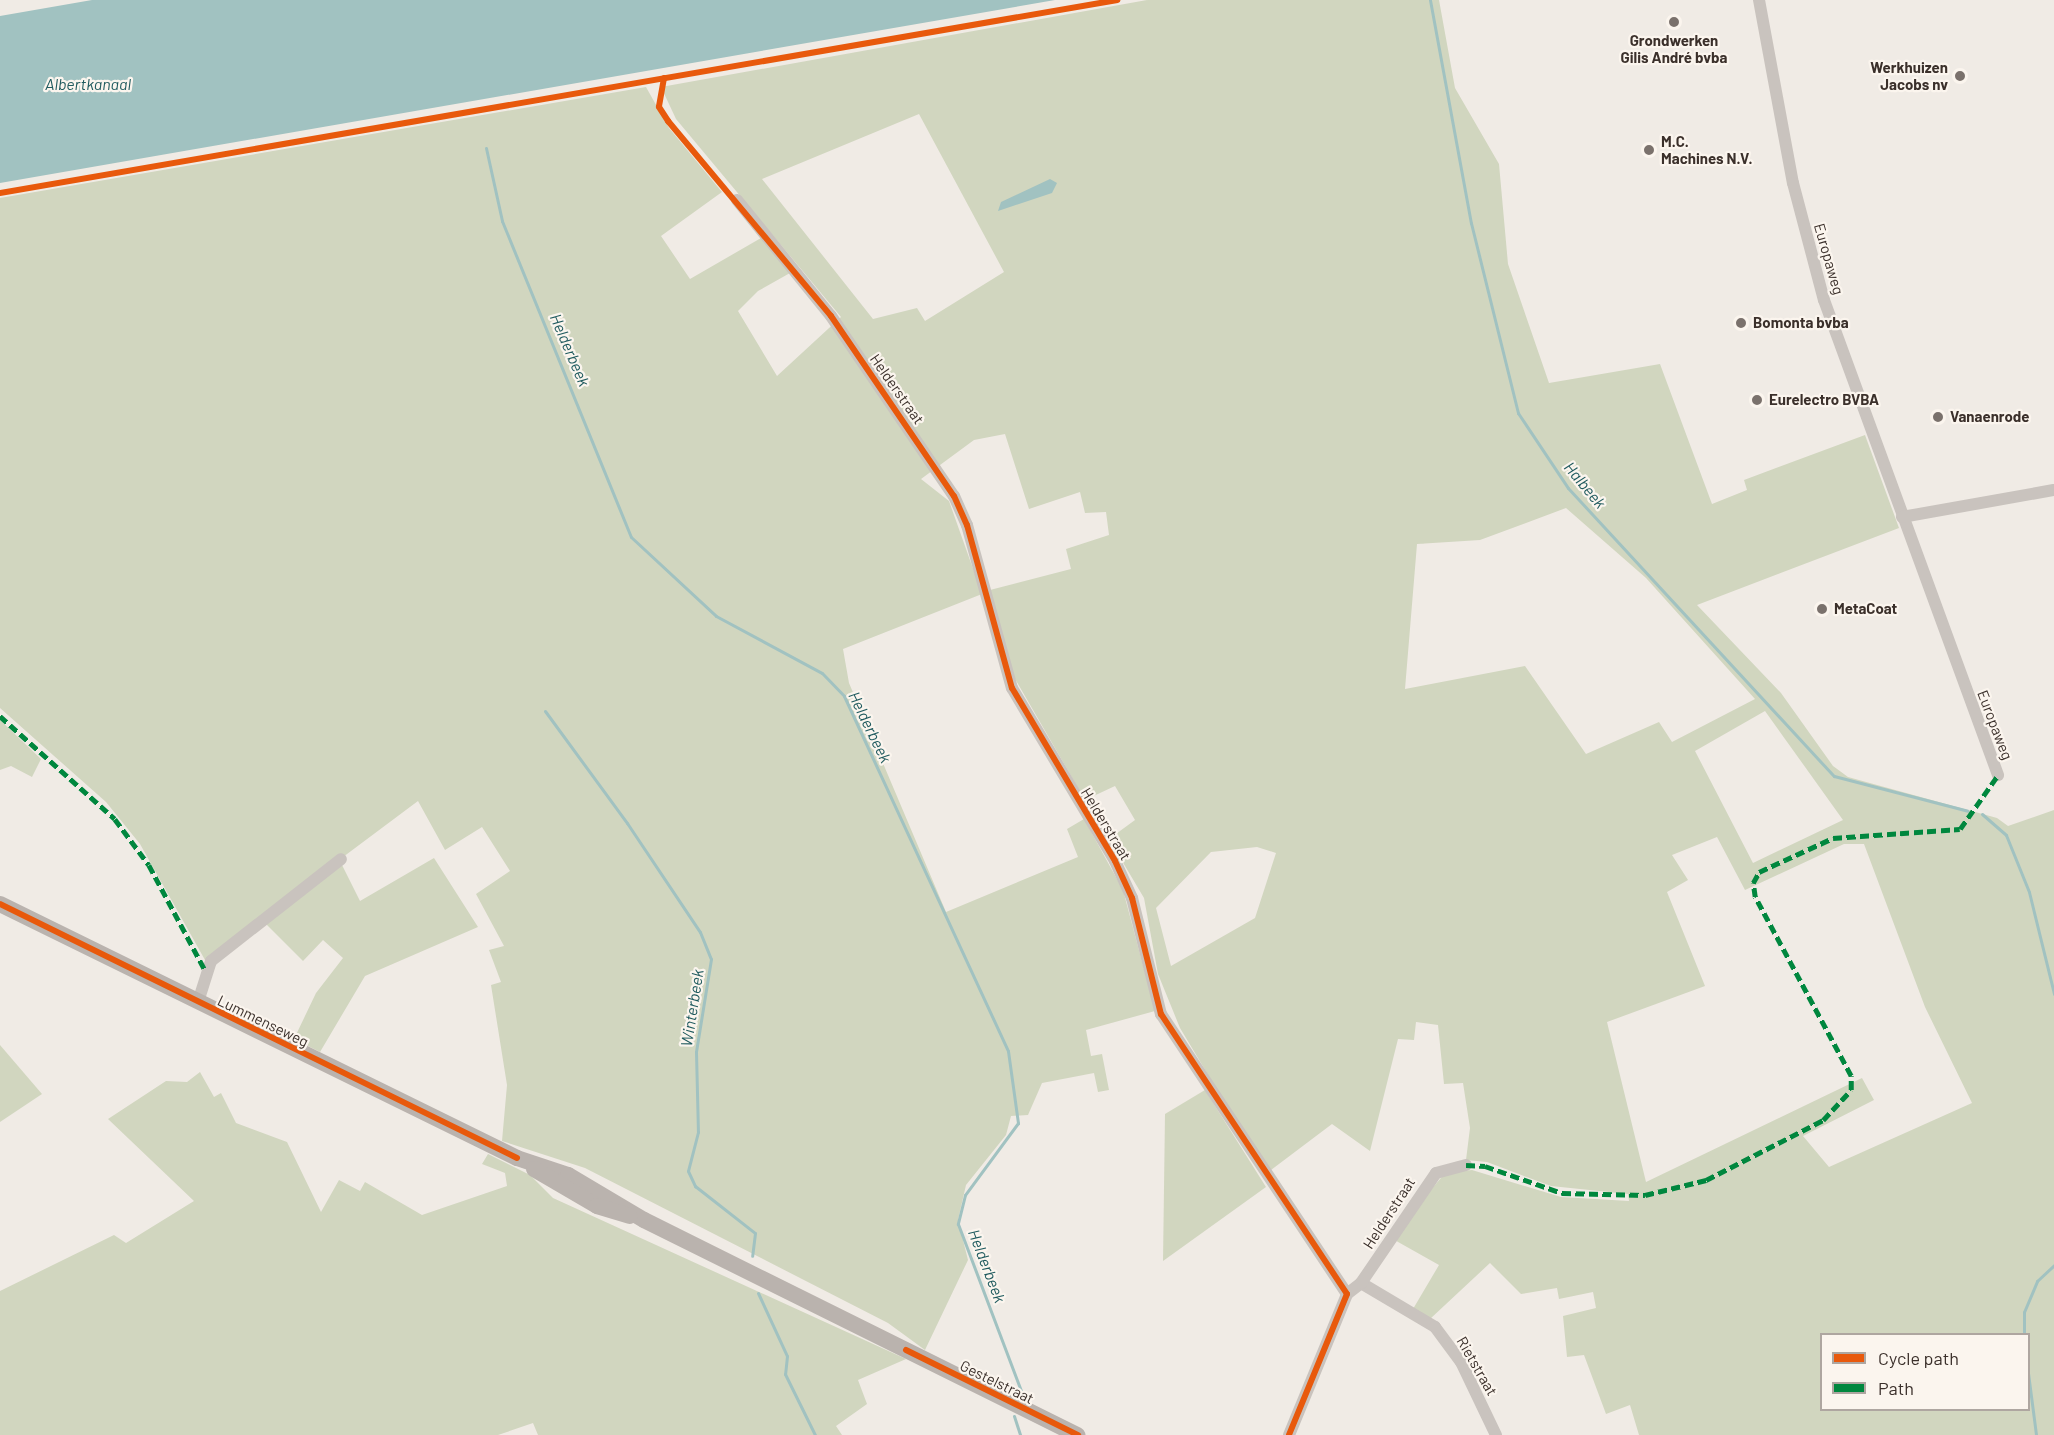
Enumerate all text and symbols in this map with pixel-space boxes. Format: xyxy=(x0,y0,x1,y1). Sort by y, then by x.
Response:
marker: Grondwerken Gilis André bvba xyxy=(1667,15,1681,29)
place label: Grondwerken Gilis André bvba xyxy=(1621,31,1727,66)
place label: Werkhuizen Jacobs nv xyxy=(1870,58,1948,93)
marker: Werkhuizen Jacobs nv xyxy=(1953,69,1967,83)
water label: Albertkanaal xyxy=(45,74,131,94)
place label: M.C. Machines N.V. xyxy=(1661,132,1752,167)
marker: M.C. Machines N.V. xyxy=(1642,143,1656,157)
street label: Europaweg xyxy=(1810,221,1848,297)
water label: Helderbeek xyxy=(546,311,594,389)
place label: Bomonta bvba xyxy=(1753,314,1849,332)
marker: Bomonta bvba xyxy=(1734,316,1748,330)
street label: Helderstraat xyxy=(866,350,928,428)
place label: Eurelectro BVBA xyxy=(1769,391,1879,409)
marker: Eurelectro BVBA xyxy=(1750,393,1764,407)
place label: Vanaenrode xyxy=(1950,408,2029,426)
marker: Vanaenrode xyxy=(1931,410,1945,424)
water label: Halbeek xyxy=(1560,458,1610,512)
place label: MetaCoat xyxy=(1834,600,1897,618)
marker: MetaCoat xyxy=(1815,602,1829,616)
water label: Helderbeek xyxy=(844,688,896,766)
street label: Europaweg xyxy=(1973,688,2017,762)
street label: Helderstraat xyxy=(1077,784,1135,864)
water label: Winterbeek xyxy=(676,968,708,1048)
street label: Lummenseweg xyxy=(215,991,311,1051)
street label: Helderstraat xyxy=(1359,1174,1419,1252)
water label: Helderbeek xyxy=(964,1227,1010,1305)
street label: Rietstraat xyxy=(1453,1333,1501,1399)
legend xyxy=(1820,1333,2030,1411)
text: Cycle path xyxy=(1878,1347,1959,1369)
street label: Gestelstraat xyxy=(957,1356,1037,1408)
text: Path xyxy=(1878,1377,1914,1399)

